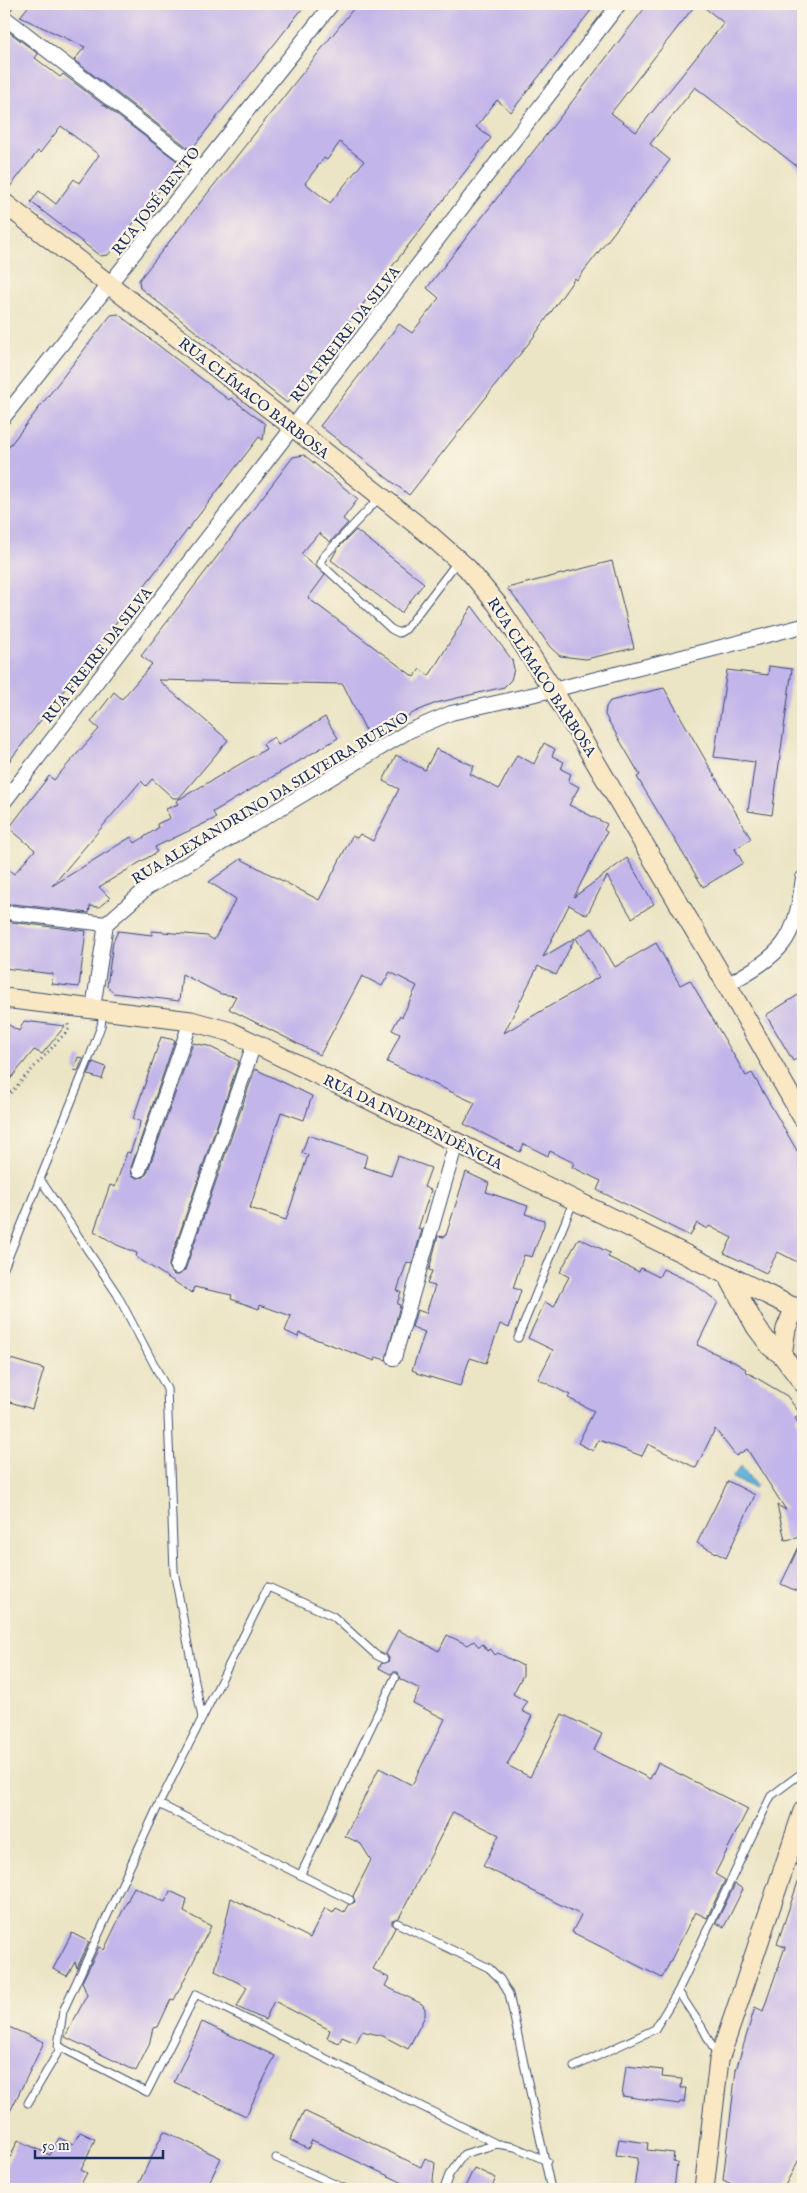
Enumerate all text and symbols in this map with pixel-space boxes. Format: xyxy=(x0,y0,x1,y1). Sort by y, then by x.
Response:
street label: RUA JOSÉ BENTO xyxy=(108,143,205,259)
street label: RUA FREIRE DA SILVA xyxy=(286,262,405,406)
street label: RUA CLÍMACO BARBOSA xyxy=(174,334,334,464)
street label: RUA FREIRE DA SILVA xyxy=(38,583,157,727)
street label: RUA CLÍMACO BARBOSA xyxy=(483,594,601,761)
street label: RUA ALEXANDRINO DA SILVEIRA BUENO xyxy=(128,708,412,889)
street label: RUA DA INDEPENDÊNCIA xyxy=(320,1071,506,1175)
scale bar xyxy=(35,2128,162,2160)
text: 50 m xyxy=(42,2136,70,2155)

